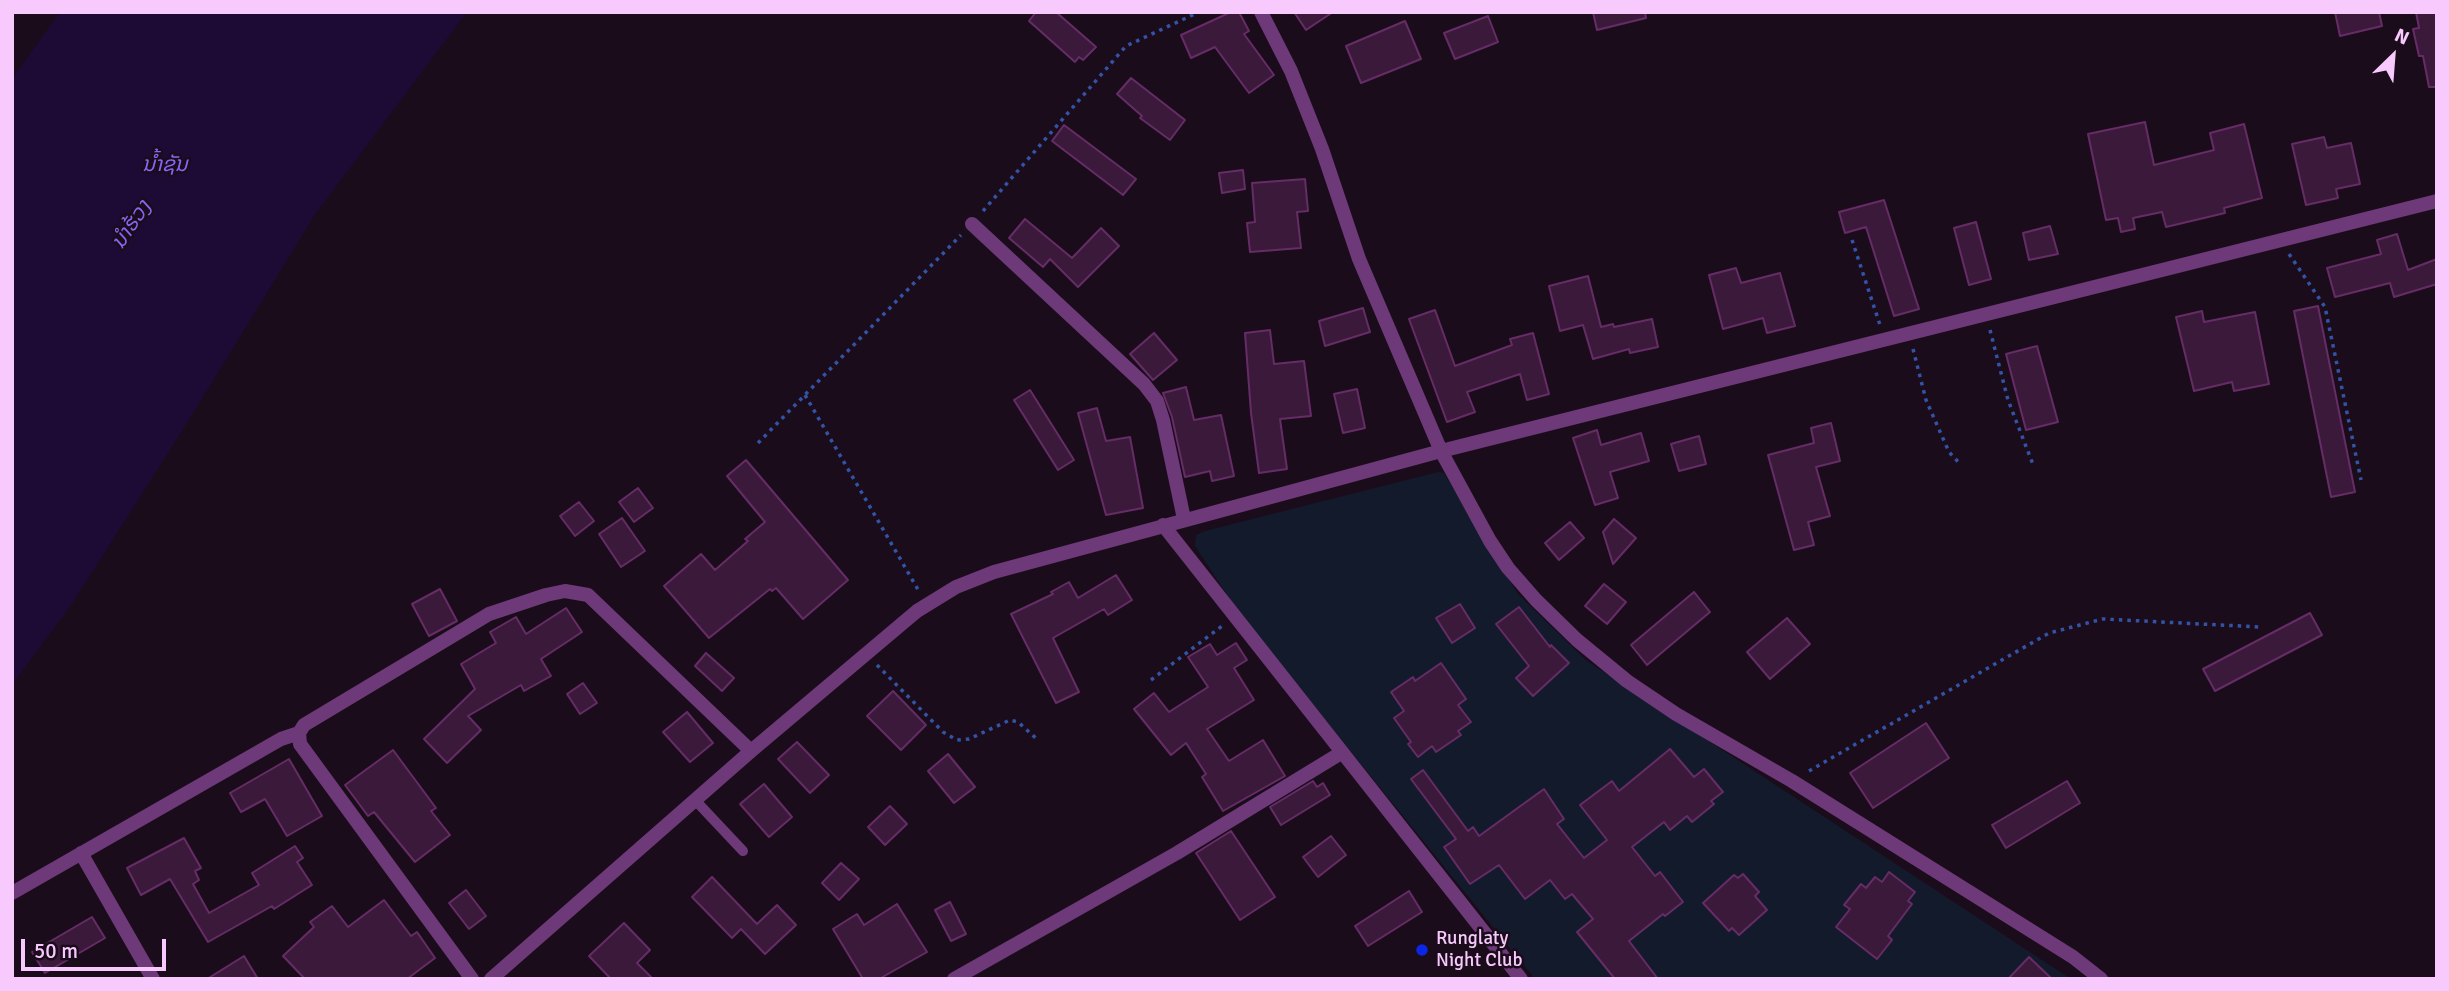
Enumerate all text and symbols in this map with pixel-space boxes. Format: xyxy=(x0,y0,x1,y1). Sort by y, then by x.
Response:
north arrow xyxy=(2358,21,2428,91)
text: N xyxy=(2391,23,2413,51)
water label: ນ້ຳຊັນ xyxy=(142,152,188,178)
water label: ນຳ້ຮວງ xyxy=(107,196,157,254)
scale bar xyxy=(24,925,170,969)
place label: Runglaty Night Club xyxy=(1436,928,1523,972)
text: 50 m xyxy=(34,938,78,964)
marker: Runglaty Night Club xyxy=(1414,942,1430,958)

